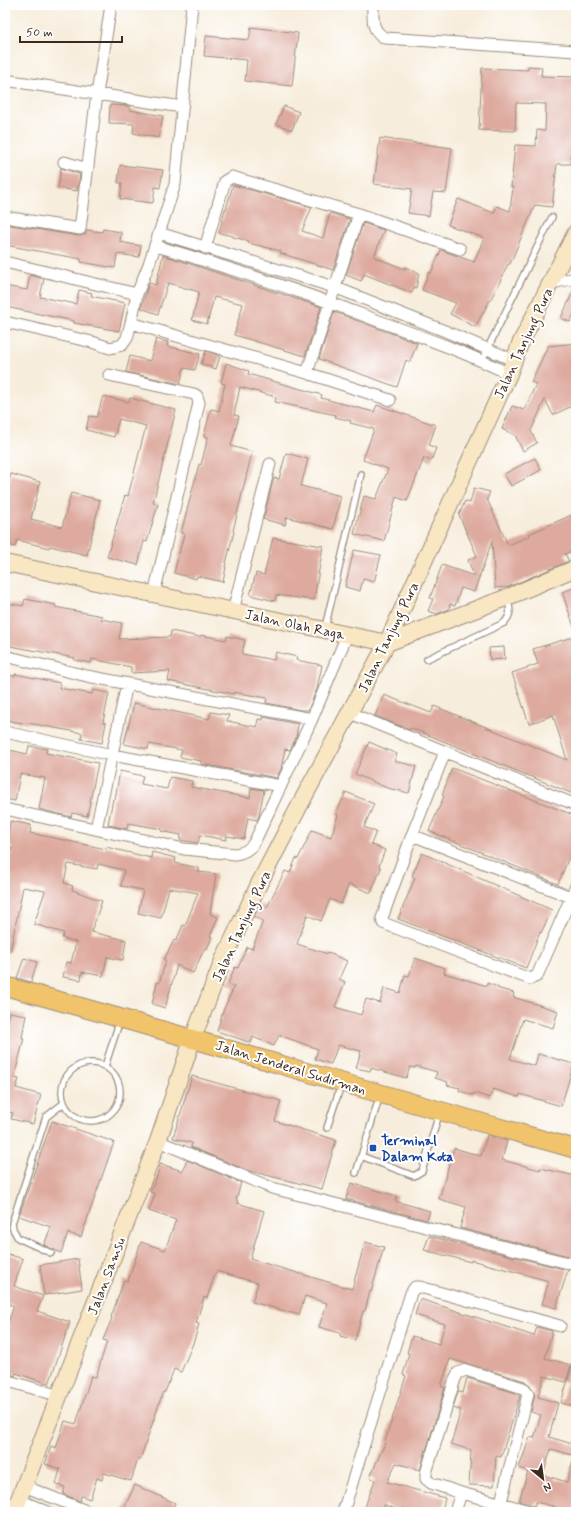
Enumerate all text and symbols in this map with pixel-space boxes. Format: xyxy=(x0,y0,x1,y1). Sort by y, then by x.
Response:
scale bar xyxy=(20,18,122,44)
text: 50 m xyxy=(26,25,53,41)
street label: Jalan Tanjung Pura xyxy=(490,285,559,403)
street label: Jalan Tanjung Pura xyxy=(354,579,425,696)
street label: Jalan Olah Raga xyxy=(243,606,347,644)
street label: Jalan Tanjung Pura xyxy=(208,868,277,986)
street label: Jalan Jenderal Sudirman xyxy=(213,1036,368,1099)
place label: Terminal Dalam Kota xyxy=(381,1132,454,1166)
marker: Terminal Dalam Kota xyxy=(368,1143,378,1153)
street label: Jalan Samsu xyxy=(84,1235,130,1318)
north arrow xyxy=(523,1459,563,1499)
text: N xyxy=(541,1479,554,1495)

